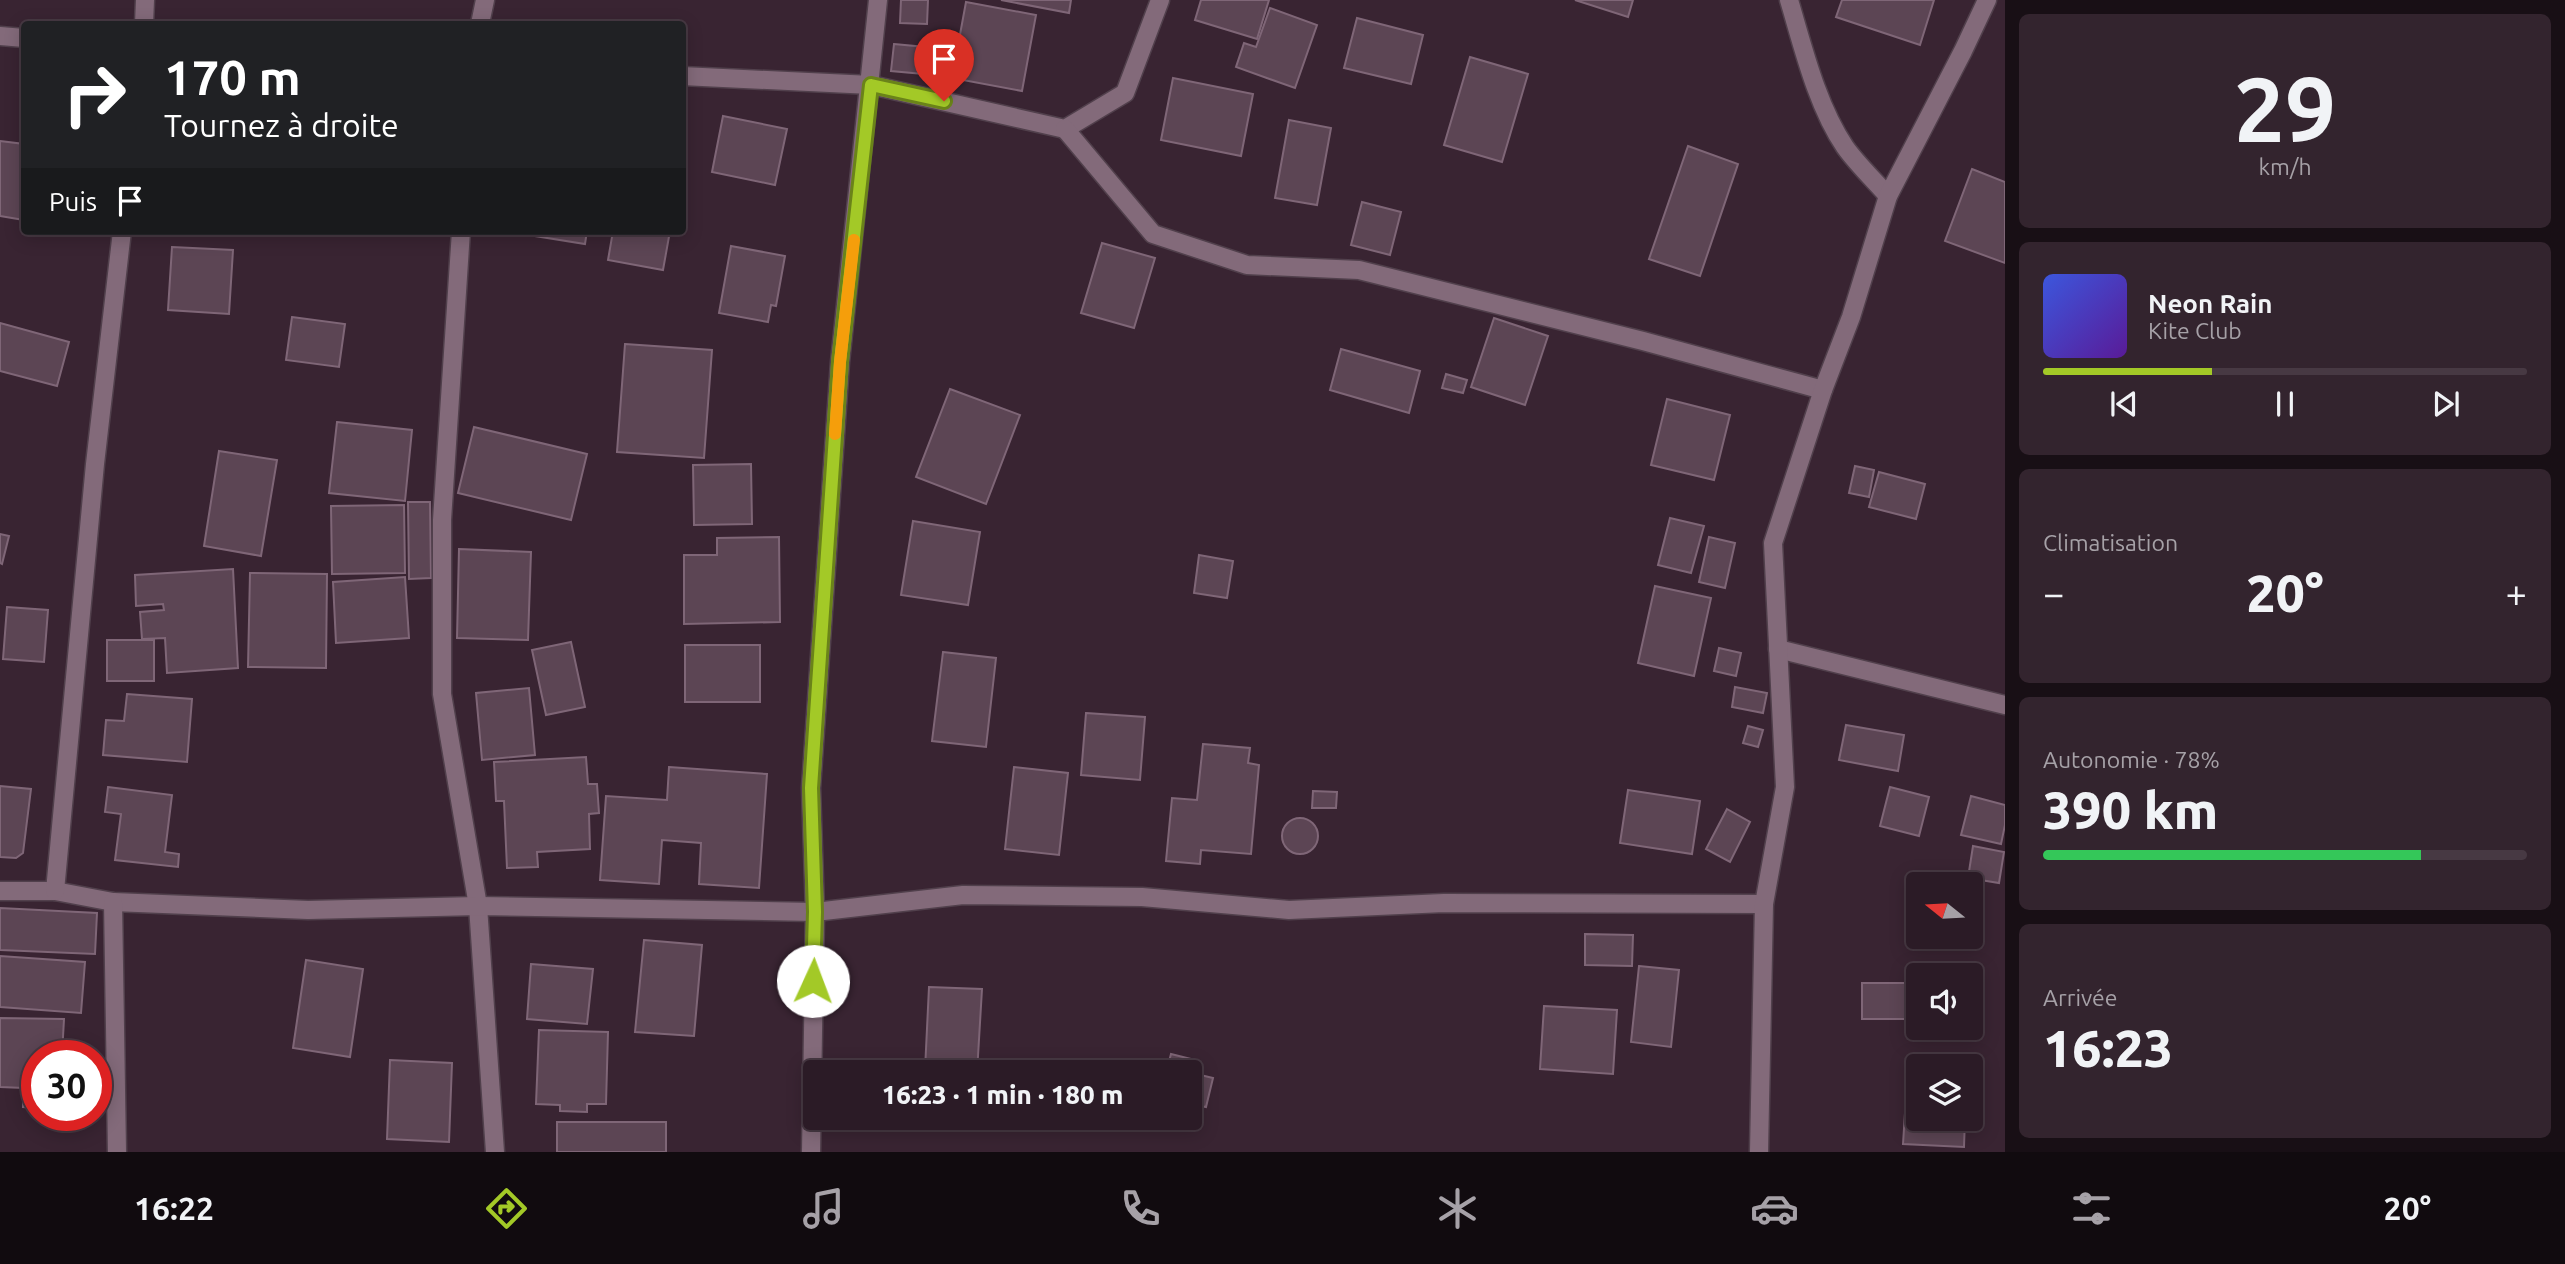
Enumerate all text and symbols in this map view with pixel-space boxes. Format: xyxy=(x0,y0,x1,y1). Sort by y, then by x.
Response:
pin xyxy=(914,29,974,101)
icon: arrive xyxy=(925,40,963,78)
icon: right xyxy=(49,49,140,140)
text: 170 m xyxy=(164,49,301,104)
text: 29 xyxy=(2234,57,2336,159)
text: Tournez à droite xyxy=(164,107,399,143)
text: km/h xyxy=(2258,154,2312,179)
icon: arrive xyxy=(111,182,149,220)
text: Puis xyxy=(49,187,97,216)
text: Neon Rain xyxy=(2148,289,2273,318)
text: Kite Club xyxy=(2148,318,2242,343)
icon: previous xyxy=(2105,385,2143,423)
icon: pause xyxy=(2266,385,2304,423)
icon: next xyxy=(2427,385,2465,423)
text: Climatisation xyxy=(2043,530,2178,555)
text: 20° xyxy=(2246,564,2324,622)
text: − xyxy=(2043,572,2064,614)
text: + xyxy=(2506,572,2527,614)
text: Autonomie · 78% xyxy=(2043,747,2220,772)
text: 390 km xyxy=(2043,781,2218,839)
north arrow xyxy=(1906,872,1983,948)
map controls xyxy=(1906,872,1983,1131)
position arrow xyxy=(776,944,850,1018)
button: sound xyxy=(1906,963,1983,1040)
text: Arrivée xyxy=(2043,985,2118,1010)
text: 16:23 xyxy=(2043,1019,2173,1077)
speed limit sign: 30 xyxy=(21,1040,112,1131)
button: layers xyxy=(1906,1054,1983,1131)
text: 16:23 · 1 min · 180 m xyxy=(882,1080,1123,1109)
icon: directions xyxy=(482,1184,531,1233)
icon: music xyxy=(799,1184,848,1233)
icon: phone xyxy=(1116,1184,1165,1233)
icon: climate xyxy=(1433,1184,1482,1233)
icon: car xyxy=(1750,1184,1799,1233)
icon: filters xyxy=(2067,1184,2116,1233)
text: 16:22 xyxy=(134,1190,214,1226)
text: 20° xyxy=(2384,1190,2431,1226)

